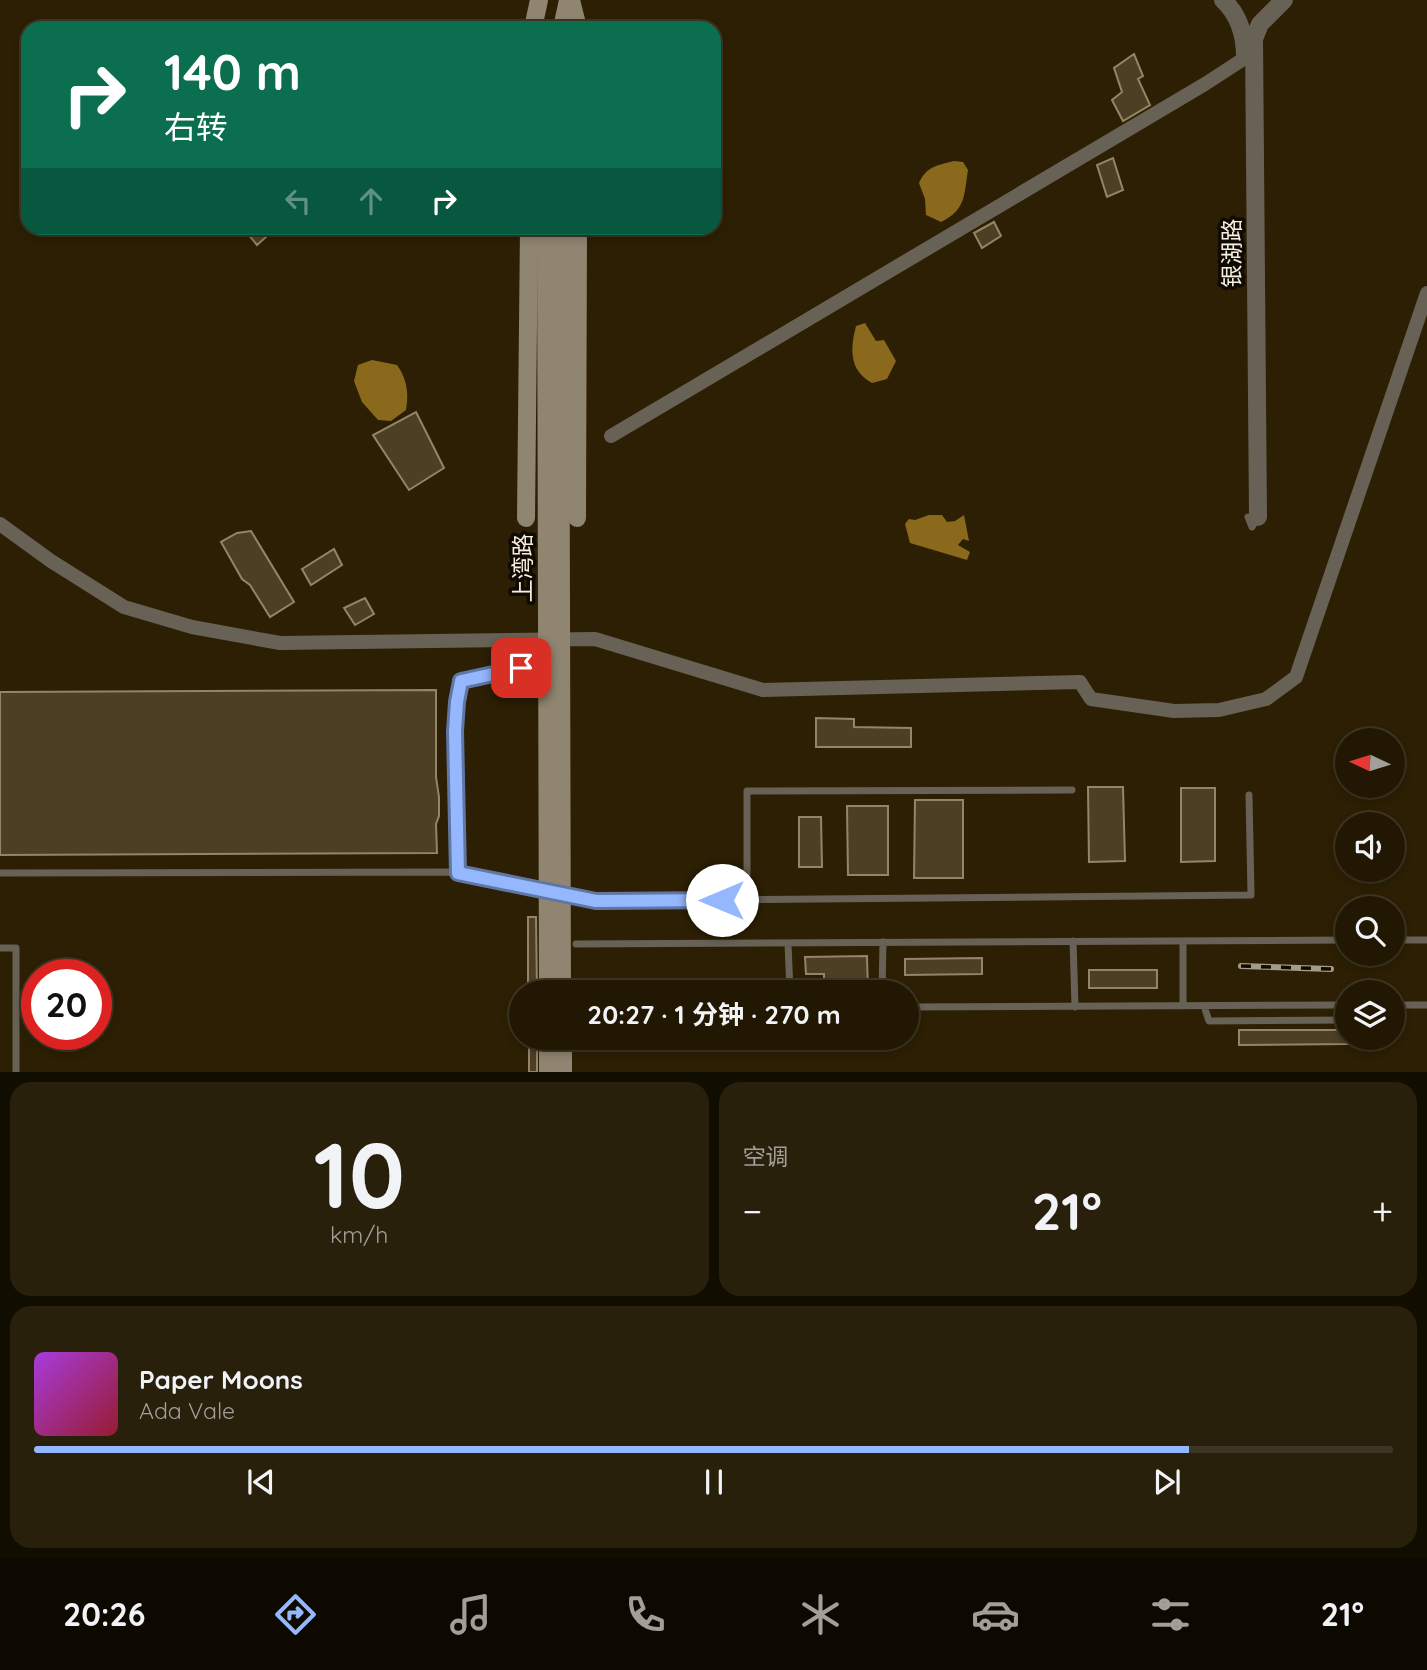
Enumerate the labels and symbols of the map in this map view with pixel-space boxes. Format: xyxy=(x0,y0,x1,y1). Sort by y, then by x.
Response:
street label: 银湖路 xyxy=(1217,219,1246,288)
street label: 上湾路 xyxy=(508,534,537,603)
pin xyxy=(491,638,551,698)
north arrow xyxy=(1335,728,1405,798)
position arrow xyxy=(685,863,759,937)
speed limit sign: 20 xyxy=(21,959,112,1050)

